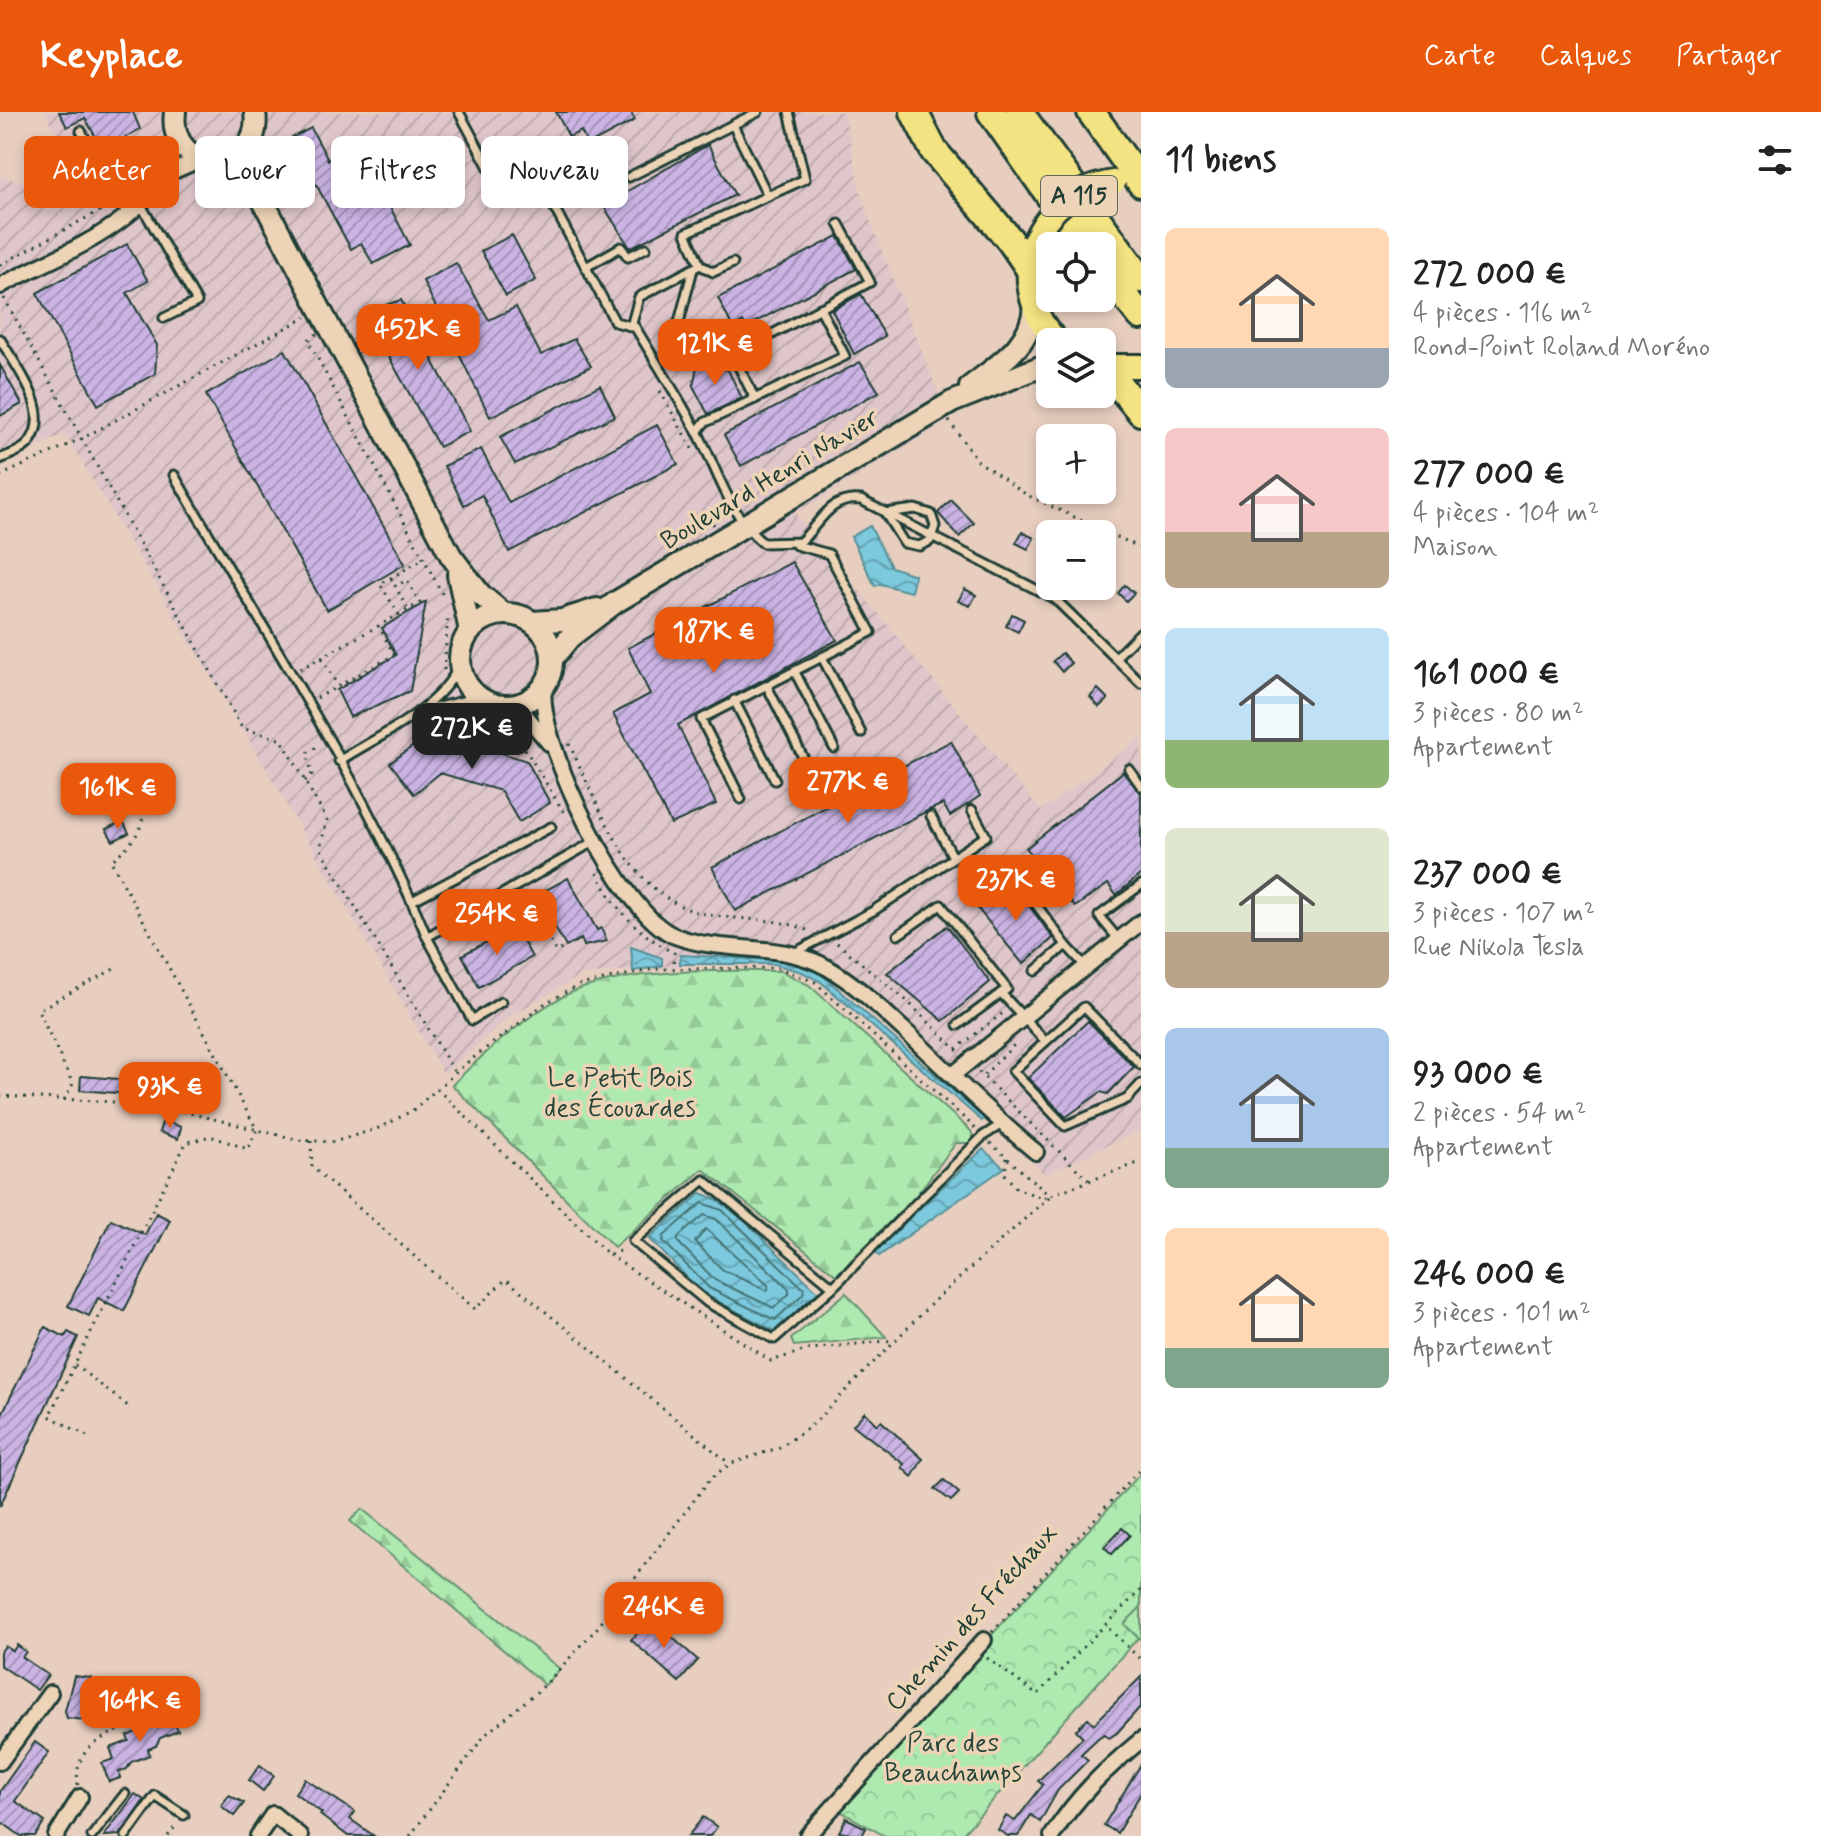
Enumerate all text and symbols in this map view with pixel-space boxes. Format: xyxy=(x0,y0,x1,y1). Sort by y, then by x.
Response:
text: Keyplace xyxy=(40,32,183,81)
text: Carte xyxy=(1424,38,1496,75)
text: Calques xyxy=(1540,38,1632,75)
text: Partager xyxy=(1676,38,1781,75)
chip: Acheter xyxy=(24,136,179,208)
chip: Louer xyxy=(195,136,315,208)
chip: Filtres xyxy=(331,136,465,208)
chip: Nouveau xyxy=(481,136,628,208)
text: 11 biens xyxy=(1165,138,1276,183)
icon: filters xyxy=(1753,138,1797,182)
road number: A 115 xyxy=(1041,176,1117,216)
map controls xyxy=(1036,232,1116,600)
button: locate xyxy=(1036,232,1116,312)
text: 272 000 € xyxy=(1413,252,1567,297)
icon: home xyxy=(1229,260,1325,356)
text: 4 pièces · 116 m² xyxy=(1413,297,1592,331)
pin: 452K € xyxy=(353,304,483,372)
text: 452K € xyxy=(375,313,461,347)
pin: 121K € xyxy=(650,319,780,387)
text: 121K € xyxy=(676,328,754,362)
button: layers xyxy=(1036,328,1116,408)
text: Rond-Point Roland Moréno xyxy=(1413,331,1710,365)
street label: Boulevard Henri Navier xyxy=(655,401,885,559)
button: + xyxy=(1036,424,1116,504)
text: 277 000 € xyxy=(1413,452,1565,497)
icon: home xyxy=(1229,460,1325,556)
text: 4 pièces · 104 m² xyxy=(1413,497,1599,531)
button: − xyxy=(1036,520,1116,600)
text: Maison xyxy=(1413,531,1497,565)
pin: 187K € xyxy=(649,607,779,675)
text: 187K € xyxy=(673,616,755,650)
text: 161 000 € xyxy=(1413,652,1560,697)
icon: home xyxy=(1229,660,1325,756)
text: 3 pièces · 80 m² xyxy=(1413,697,1583,731)
pin: 272K € xyxy=(407,703,537,771)
text: 272K € xyxy=(430,712,514,746)
text: Appartement xyxy=(1413,731,1553,765)
pin: 277K € xyxy=(783,757,913,825)
pin: 161K € xyxy=(53,763,183,831)
text: 277K € xyxy=(807,766,889,800)
text: 161K € xyxy=(79,772,157,806)
text: 237 000 € xyxy=(1413,852,1563,897)
pin: 237K € xyxy=(951,855,1081,923)
icon: home xyxy=(1229,860,1325,956)
text: 237K € xyxy=(976,864,1056,898)
pin: 254K € xyxy=(432,889,562,957)
text: 3 pièces · 107 m² xyxy=(1413,897,1595,931)
text: 254K € xyxy=(455,898,539,932)
text: Rue Nikola Tesla xyxy=(1413,931,1585,965)
text: 93 000 € xyxy=(1413,1052,1544,1097)
icon: home xyxy=(1229,1060,1325,1156)
pin: 93K € xyxy=(114,1062,226,1130)
park label: Le Petit Bois des Écouardes xyxy=(544,1062,696,1126)
text: 93K € xyxy=(137,1071,203,1105)
text: 2 pièces · 54 m² xyxy=(1413,1097,1586,1131)
text: Appartement xyxy=(1413,1131,1553,1165)
text: 246 000 € xyxy=(1413,1252,1566,1297)
icon: home xyxy=(1229,1260,1325,1356)
text: 3 pièces · 101 m² xyxy=(1413,1297,1591,1331)
text: Appartement xyxy=(1413,1331,1553,1365)
street label: Chemin des Fréchaux xyxy=(879,1517,1065,1719)
pin: 246K € xyxy=(599,1582,729,1650)
text: 246K € xyxy=(622,1591,706,1625)
pin: 164K € xyxy=(75,1676,205,1744)
text: 164K € xyxy=(98,1685,182,1719)
park label: Parc des Beauchamps xyxy=(884,1727,1022,1791)

